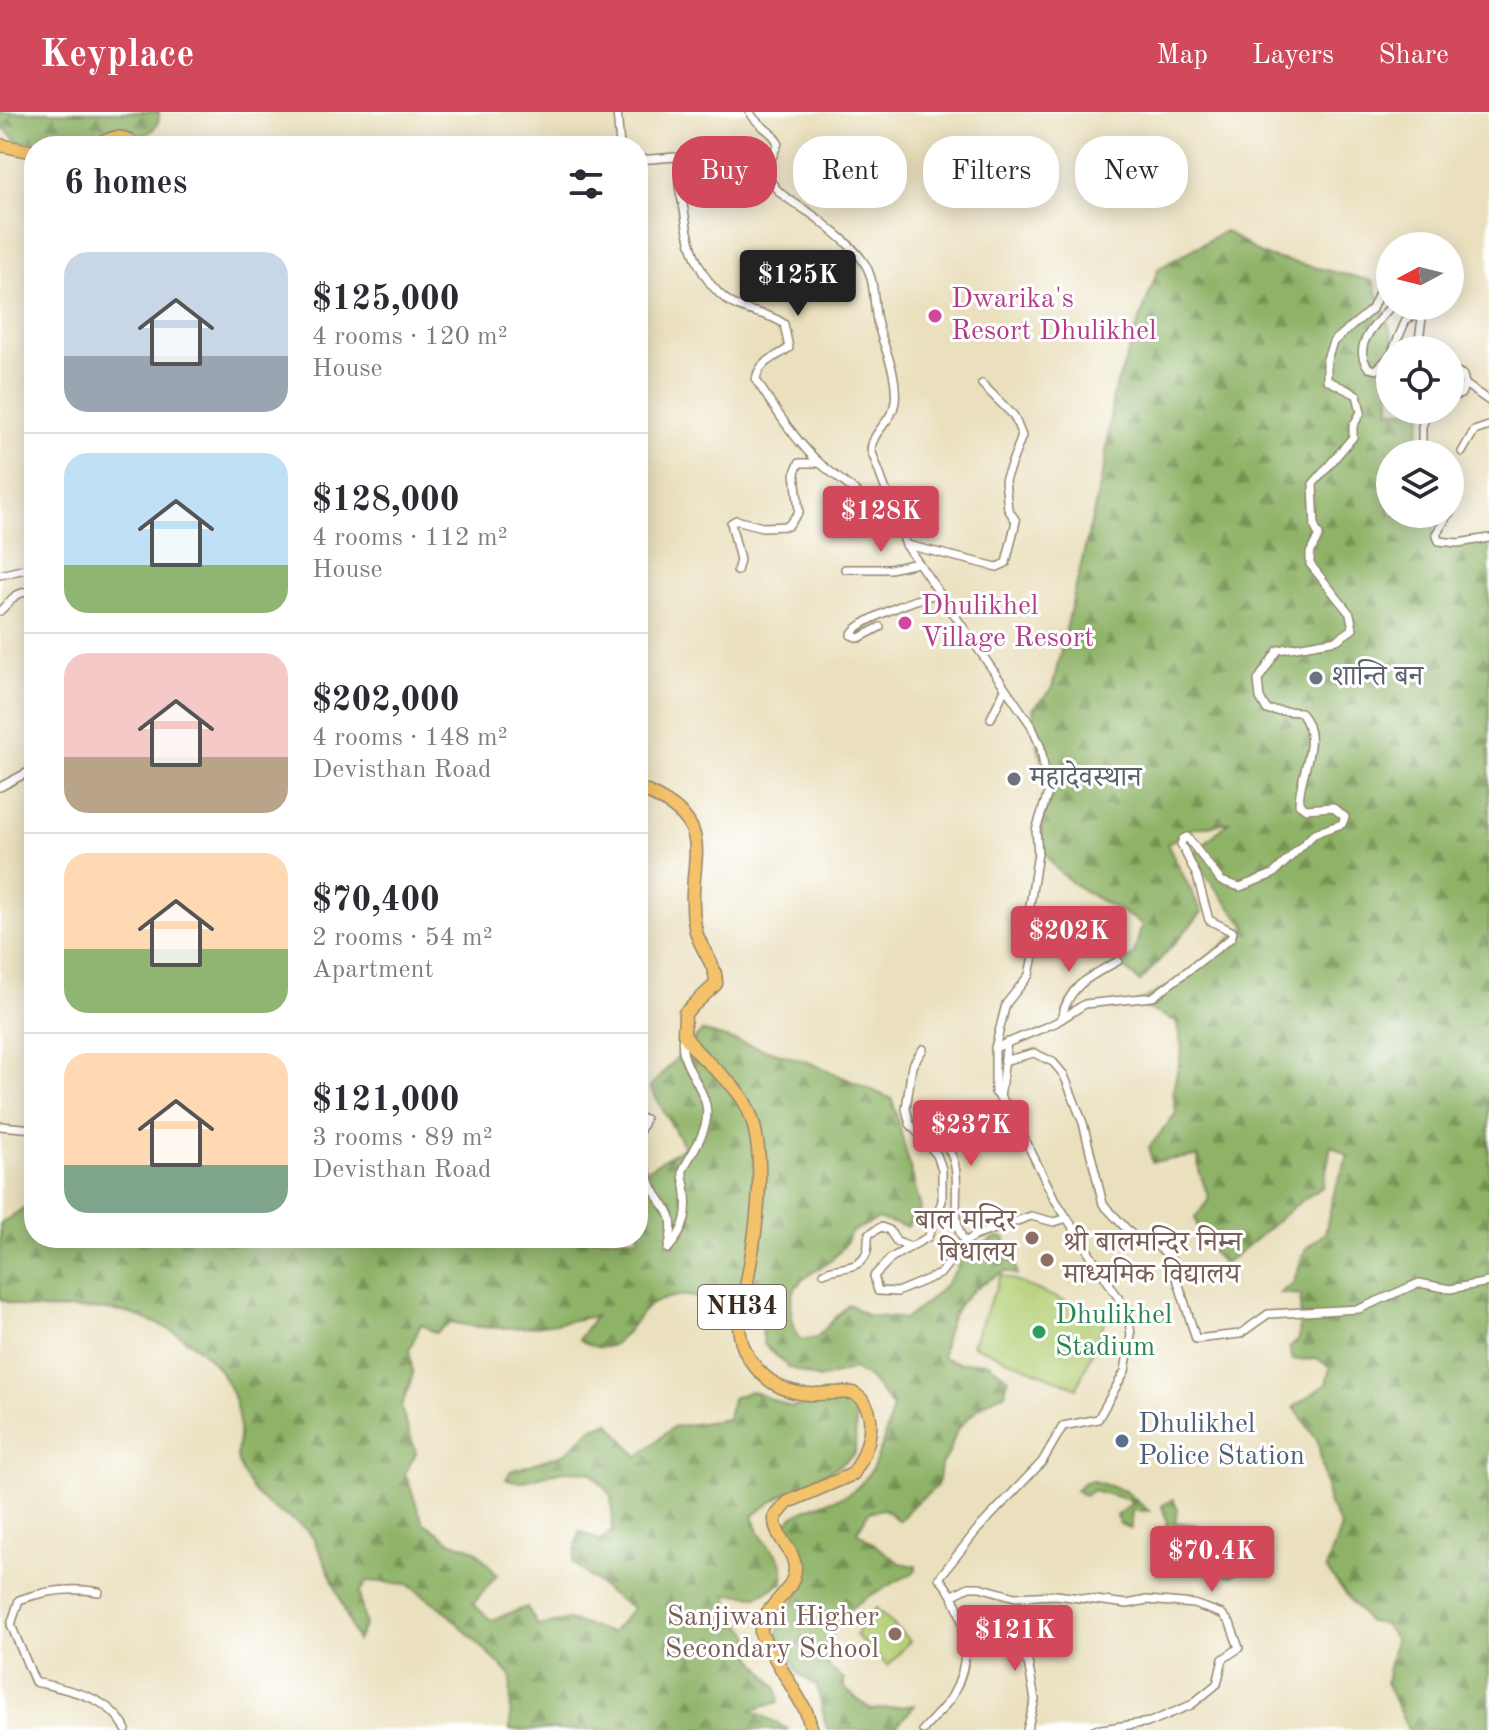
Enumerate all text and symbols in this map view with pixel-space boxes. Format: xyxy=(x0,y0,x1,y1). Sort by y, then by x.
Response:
text: Keyplace xyxy=(40,37,195,75)
text: Map xyxy=(1156,42,1208,70)
text: Layers xyxy=(1252,42,1334,70)
text: Share xyxy=(1378,42,1449,70)
chip: Buy xyxy=(672,136,777,208)
chip: Rent xyxy=(793,136,907,208)
chip: Filters xyxy=(923,136,1059,208)
chip: New xyxy=(1075,136,1188,208)
icon: filters xyxy=(564,162,608,206)
text: 6 homes xyxy=(64,167,187,201)
north arrow xyxy=(1376,232,1464,320)
map controls xyxy=(1376,232,1464,528)
pin: $125K xyxy=(742,250,854,318)
text: $125K xyxy=(758,263,838,289)
text: $125,000 xyxy=(312,283,460,317)
icon: home xyxy=(128,284,224,380)
place label: Dwarika's Resort Dhulikhel xyxy=(951,286,1156,346)
marker: Dwarika's Resort Dhulikhel xyxy=(926,307,944,325)
text: 4 rooms · 120 m² xyxy=(312,324,508,350)
button: locate xyxy=(1376,336,1464,424)
text: House xyxy=(312,356,383,382)
button: layers xyxy=(1376,440,1464,528)
text: $128,000 xyxy=(312,484,460,518)
icon: home xyxy=(128,485,224,581)
pin: $128K xyxy=(825,486,937,554)
text: $128K xyxy=(841,499,921,525)
text: 4 rooms · 112 m² xyxy=(312,525,508,551)
text: House xyxy=(312,557,383,583)
place label: Dhulikhel Village Resort xyxy=(921,593,1094,653)
marker: Dhulikhel Village Resort xyxy=(896,614,914,632)
place label: शान्ति बन xyxy=(1332,659,1425,692)
marker: शान्ति बन xyxy=(1307,669,1325,687)
text: $202,000 xyxy=(312,684,460,718)
icon: home xyxy=(128,685,224,781)
text: 4 rooms · 148 m² xyxy=(312,725,508,751)
text: Devisthan Road xyxy=(312,757,492,783)
place label: महादेवस्थान xyxy=(1028,760,1143,793)
marker: महादेवस्थान xyxy=(1005,770,1023,788)
text: $70,400 xyxy=(312,884,440,918)
icon: home xyxy=(128,885,224,981)
pin: $202K xyxy=(1013,906,1125,974)
text: $202K xyxy=(1029,919,1109,945)
text: 2 rooms · 54 m² xyxy=(312,925,493,951)
text: Apartment xyxy=(312,957,434,983)
text: $121,000 xyxy=(312,1084,460,1118)
icon: home xyxy=(128,1085,224,1181)
pin: $237K xyxy=(915,1100,1027,1168)
text: $237K xyxy=(931,1113,1011,1139)
text: 3 rooms · 89 m² xyxy=(312,1125,493,1151)
text: Devisthan Road xyxy=(312,1157,492,1183)
place label: बाल मन्दिर बिधालय xyxy=(913,1203,1018,1268)
place label: श्री बालमन्दिर निम्न माध्यमिक विद्यालय xyxy=(1061,1225,1244,1290)
marker: बाल मन्दिर बिधालय xyxy=(1023,1229,1041,1247)
marker: श्री बालमन्दिर निम्न माध्यमिक विद्यालय xyxy=(1038,1251,1056,1269)
road number: NH34 xyxy=(698,1285,786,1329)
place label: Dhulikhel Stadium xyxy=(1055,1302,1172,1362)
marker: Dhulikhel Stadium xyxy=(1030,1323,1048,1341)
place label: Dhulikhel Police Station xyxy=(1138,1411,1305,1471)
marker: Dhulikhel Police Station xyxy=(1113,1432,1131,1450)
pin: $70.4K xyxy=(1147,1526,1277,1594)
text: $70.4K xyxy=(1168,1539,1256,1565)
place label: Sanjiwani Higher Secondary School xyxy=(665,1604,879,1664)
pin: $121K xyxy=(959,1605,1071,1673)
text: $121K xyxy=(975,1618,1055,1644)
marker: Sanjiwani Higher Secondary School xyxy=(886,1625,904,1643)

